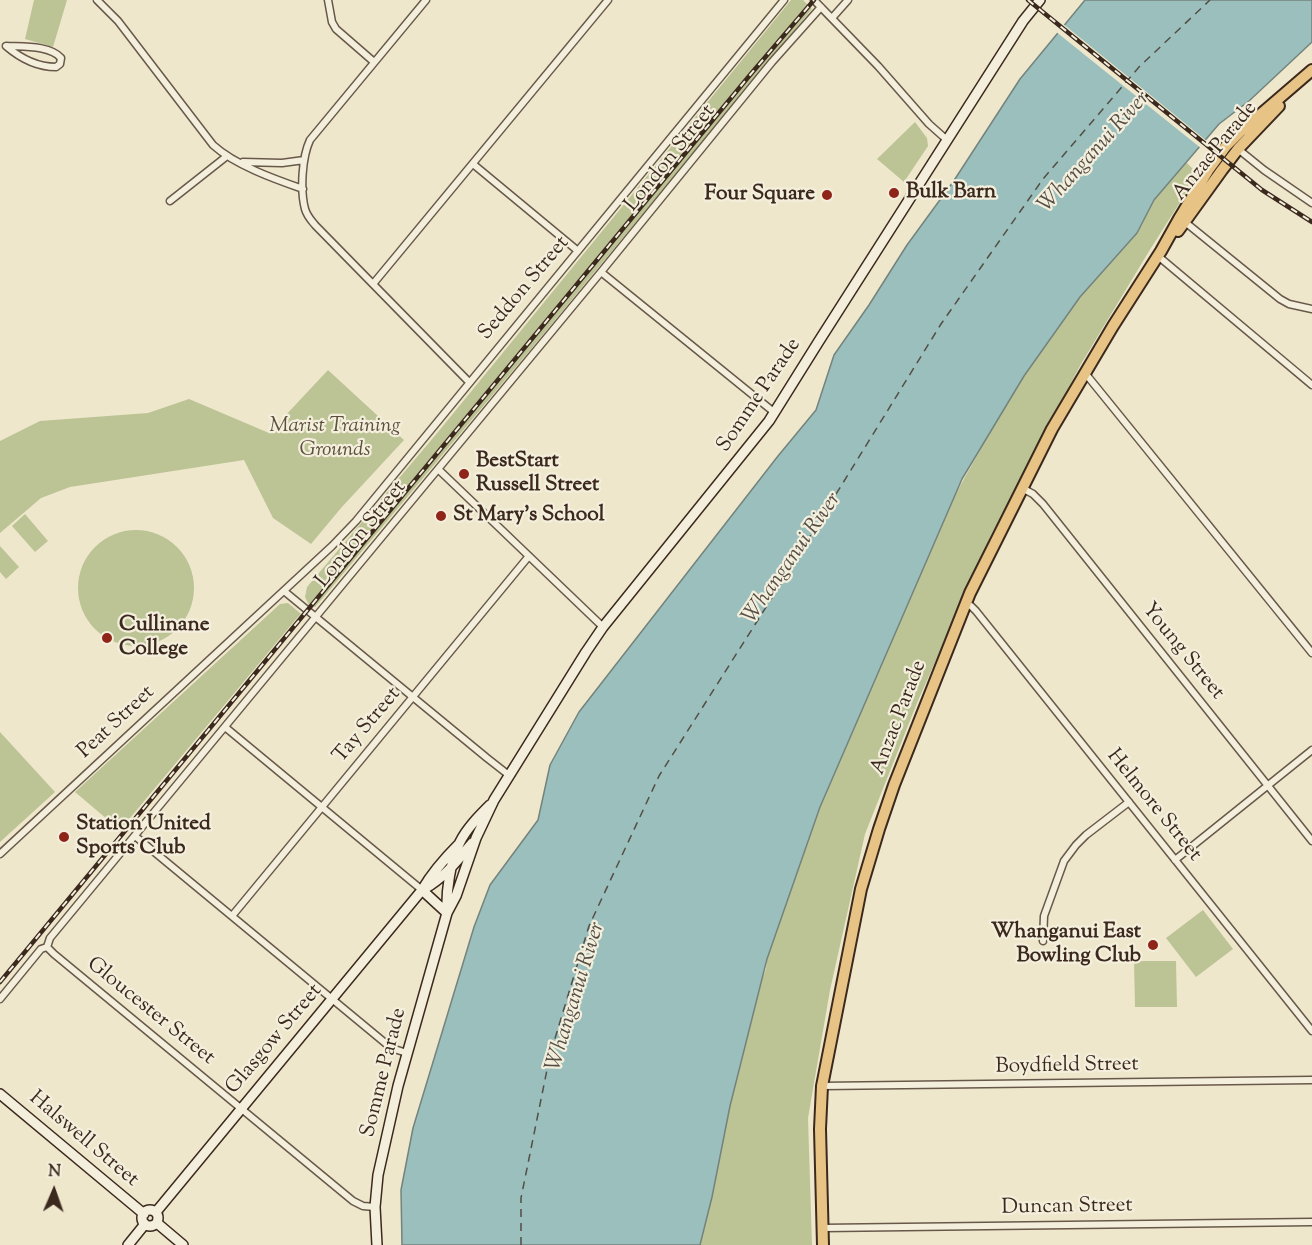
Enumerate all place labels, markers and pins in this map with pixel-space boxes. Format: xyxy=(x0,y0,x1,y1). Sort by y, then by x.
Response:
place label: Bulk Barn xyxy=(906,180,996,206)
place label: Four Square xyxy=(705,182,815,208)
marker: Bulk Barn xyxy=(887,186,901,200)
marker: Four Square xyxy=(820,188,834,202)
place label: BestStart Russell Street xyxy=(476,449,599,499)
marker: BestStart Russell Street xyxy=(457,467,471,481)
place label: St Mary's School xyxy=(453,503,605,529)
marker: St Mary's School xyxy=(434,509,448,523)
place label: Cullinane College xyxy=(119,613,209,663)
marker: Cullinane College xyxy=(100,631,114,645)
place label: Station United Sports Club xyxy=(76,812,211,862)
marker: Station United Sports Club xyxy=(57,830,71,844)
place label: Whanganui East Bowling Club xyxy=(991,920,1141,970)
marker: Whanganui East Bowling Club xyxy=(1146,938,1160,952)

